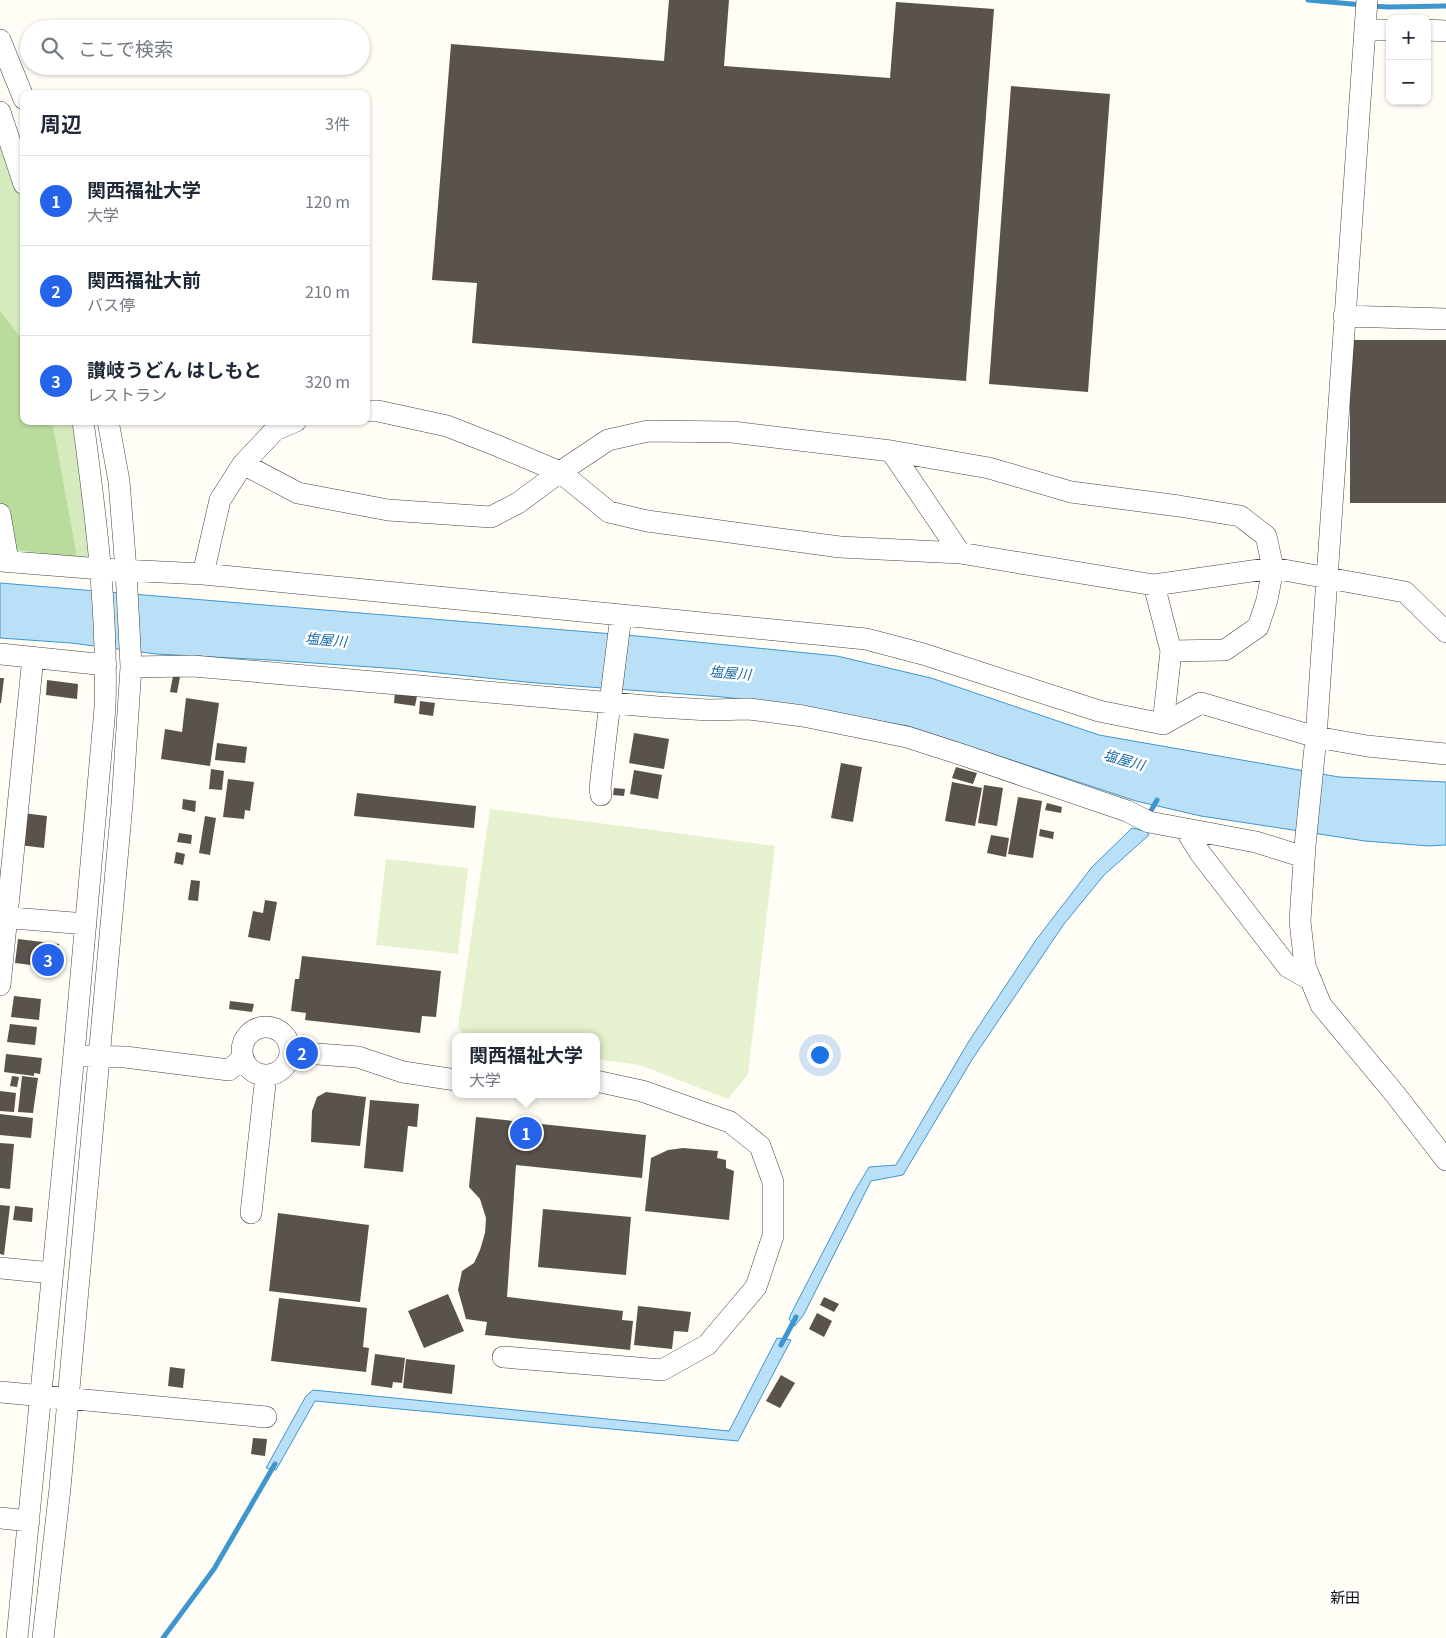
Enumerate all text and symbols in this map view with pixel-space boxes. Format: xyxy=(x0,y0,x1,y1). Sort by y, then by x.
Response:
map controls xyxy=(1386,15,1431,105)
button: + xyxy=(1386,15,1431,60)
search box xyxy=(20,20,370,75)
icon: search xyxy=(38,34,66,62)
text: ここで検索 xyxy=(78,34,173,61)
button: − xyxy=(1386,60,1431,105)
text: 周辺 xyxy=(40,108,82,138)
text: 3件 xyxy=(325,111,350,135)
text: 関西福祉大学 xyxy=(87,175,201,202)
text: 1 xyxy=(51,189,61,213)
text: 120 m xyxy=(305,189,350,213)
text: 大学 xyxy=(87,202,119,226)
text: 関西福祉大前 xyxy=(87,265,201,292)
text: 2 xyxy=(51,279,61,303)
text: 210 m xyxy=(305,279,350,303)
text: バス停 xyxy=(87,292,135,316)
text: 讃岐うどん はしもと xyxy=(87,355,262,382)
text: 3 xyxy=(51,369,61,393)
text: 320 m xyxy=(305,369,350,393)
text: レストラン xyxy=(87,382,167,406)
water label: 塩屋川 xyxy=(304,627,350,651)
water label: 塩屋川 xyxy=(708,660,754,684)
water label: 塩屋川 xyxy=(1101,744,1149,775)
pin: 3 xyxy=(32,941,64,979)
popup xyxy=(452,1033,600,1098)
pin: 2 xyxy=(286,1034,318,1072)
text: 関西福祉大学 xyxy=(469,1040,583,1067)
your location xyxy=(807,1042,833,1068)
text: 大学 xyxy=(469,1067,501,1091)
pin: 1 xyxy=(510,1114,542,1152)
district label: 新田 xyxy=(1330,1586,1360,1607)

